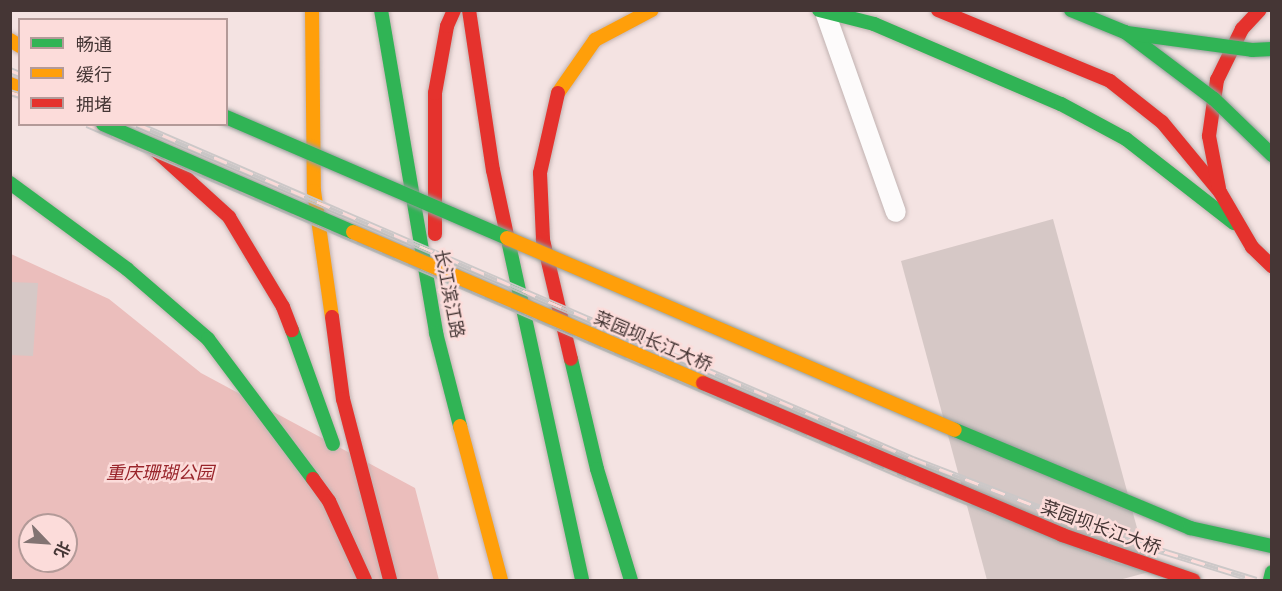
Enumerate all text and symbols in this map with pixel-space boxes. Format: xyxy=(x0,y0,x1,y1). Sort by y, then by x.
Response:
legend xyxy=(18,18,228,126)
text: 畅通 xyxy=(76,34,112,56)
text: 缓行 xyxy=(76,64,112,86)
text: 拥堵 xyxy=(76,94,112,116)
street label: 长江滨江路 xyxy=(430,248,468,340)
street label: 菜园坝长江大桥 xyxy=(591,307,715,377)
park label: 重庆珊瑚公园 xyxy=(106,462,214,484)
street label: 菜园坝长江大桥 xyxy=(1038,496,1164,560)
north arrow xyxy=(18,513,78,573)
text: 北 xyxy=(50,538,75,561)

